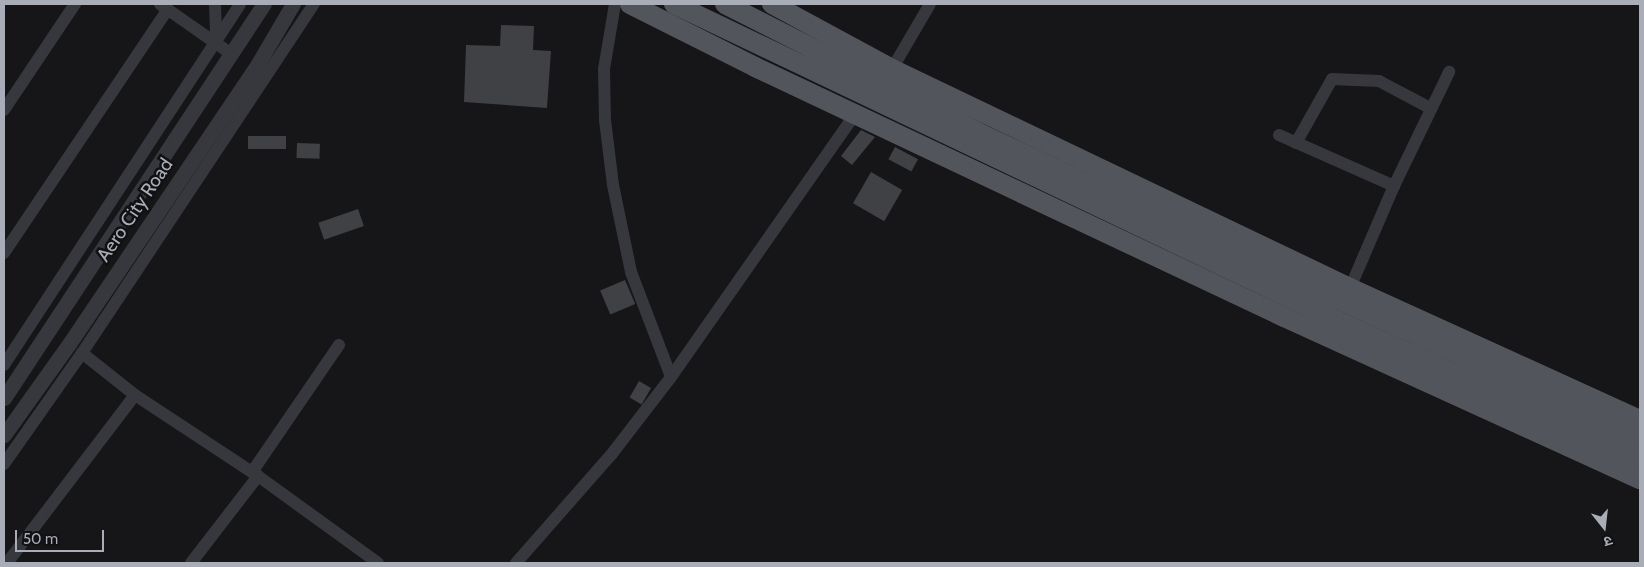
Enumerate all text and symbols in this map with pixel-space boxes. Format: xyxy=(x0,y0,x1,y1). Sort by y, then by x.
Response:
street label: Aero City Road xyxy=(92,154,178,266)
north arrow xyxy=(1579,502,1629,552)
scale bar xyxy=(18,520,106,552)
text: 50 m xyxy=(23,530,58,548)
text: उ xyxy=(1602,532,1615,551)

